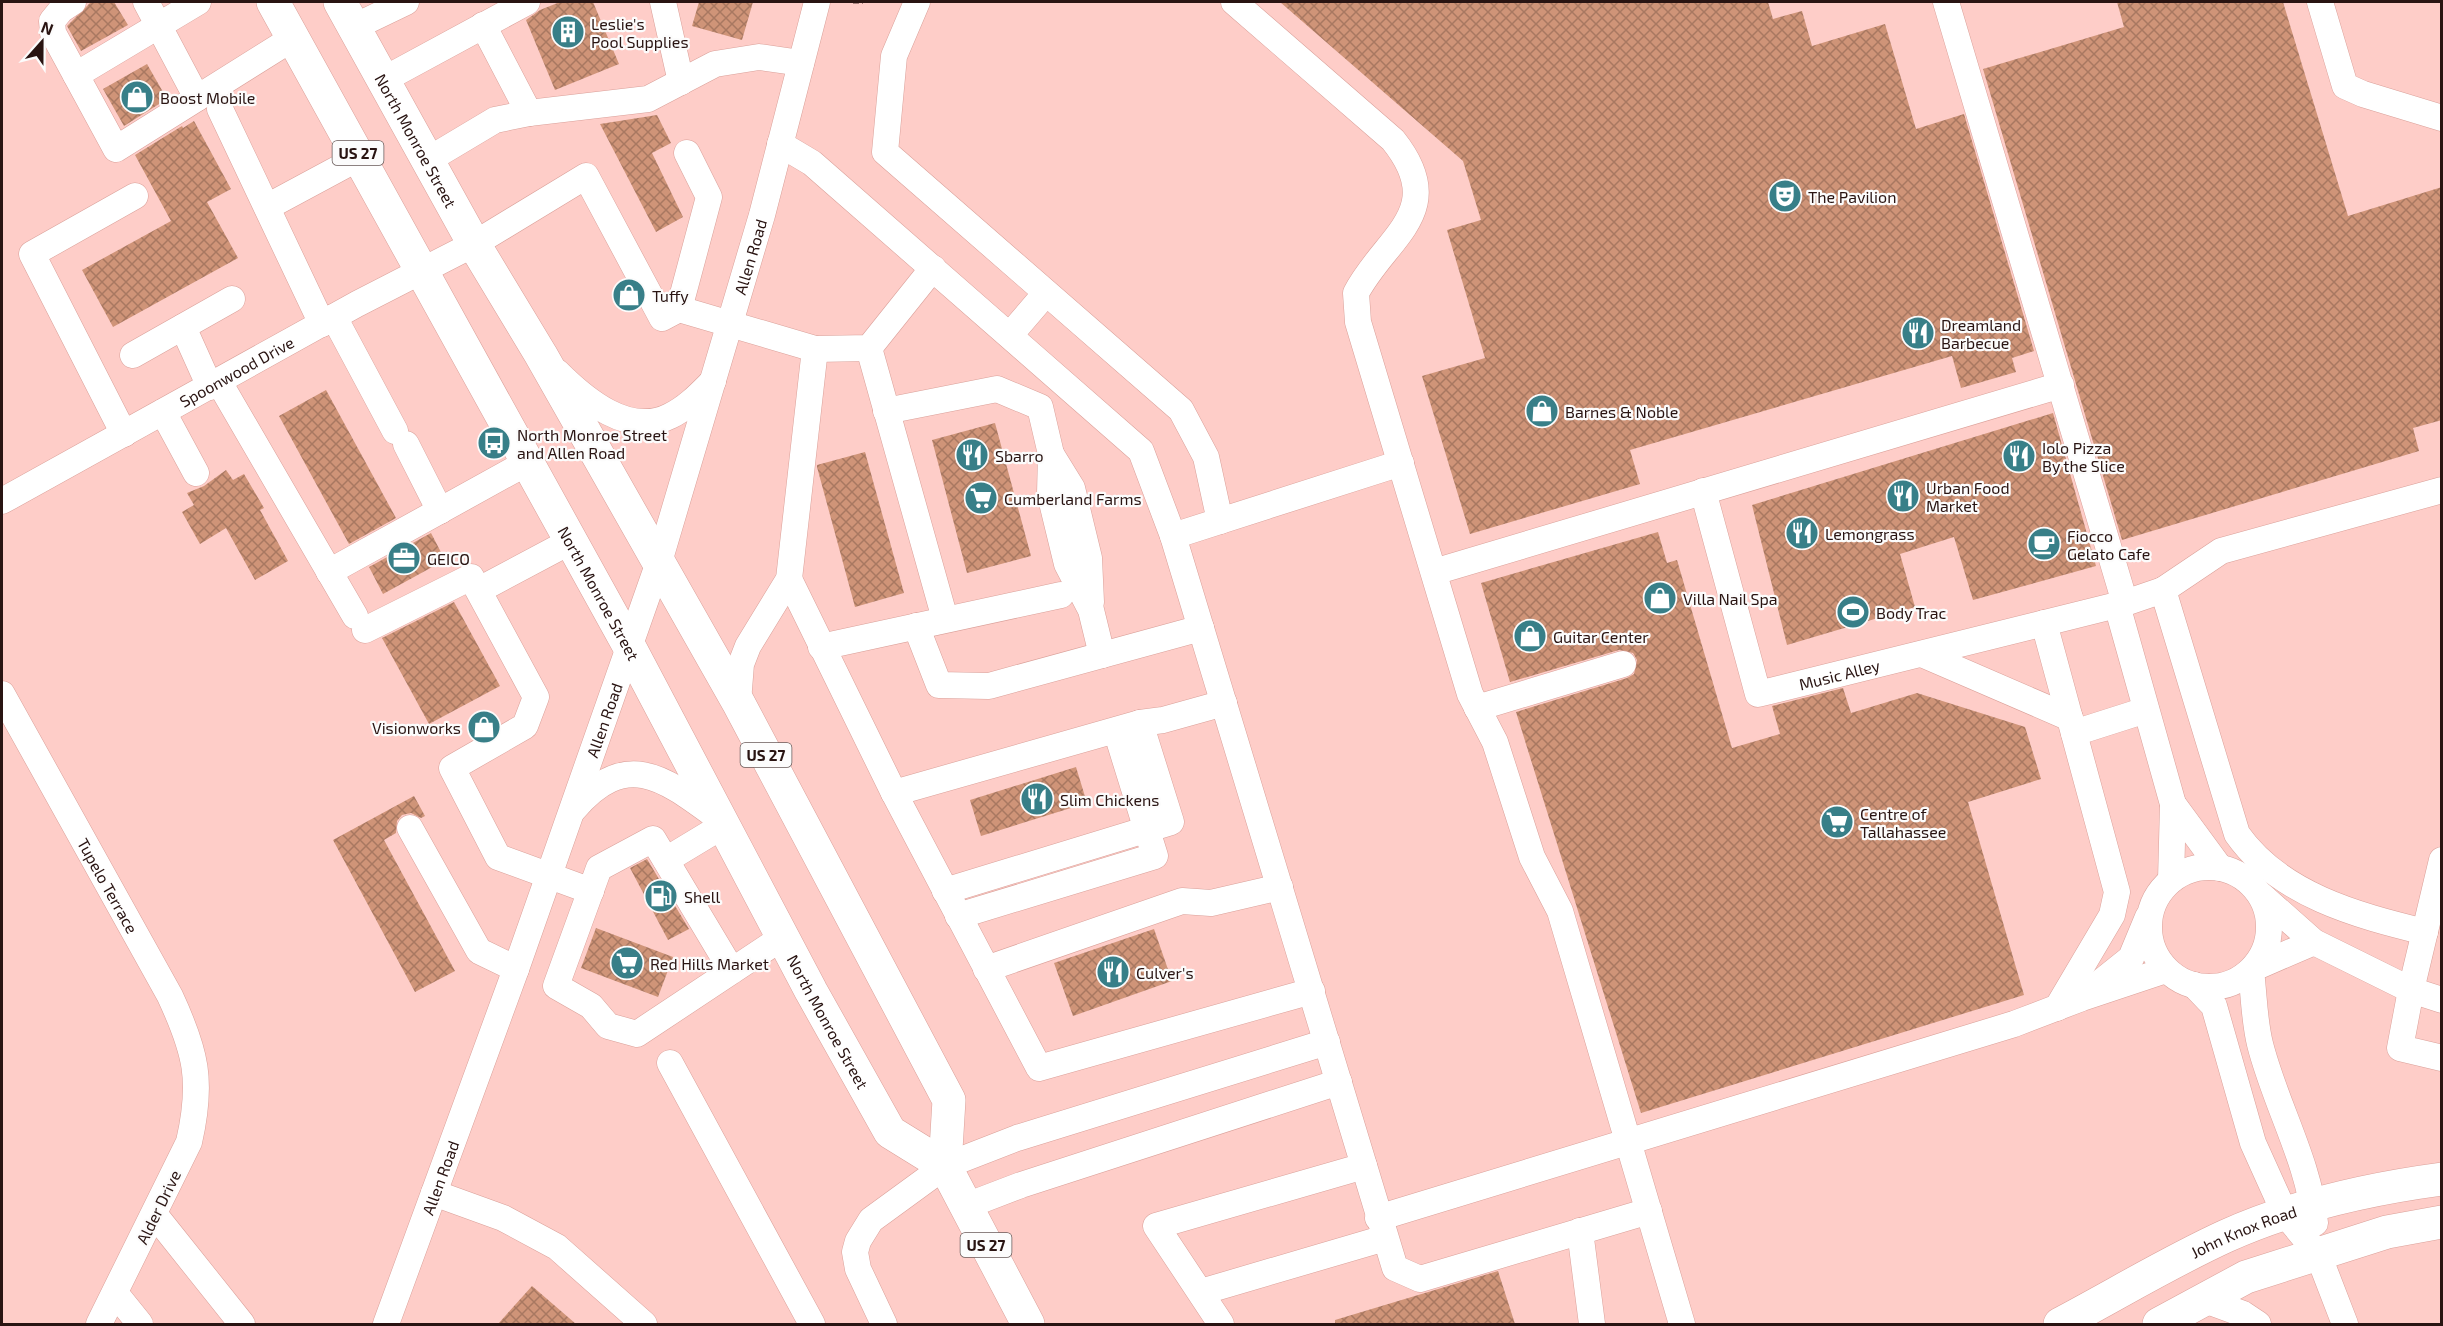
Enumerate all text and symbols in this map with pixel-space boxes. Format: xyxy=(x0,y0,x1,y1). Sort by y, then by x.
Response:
north arrow xyxy=(12,12,72,72)
building icon: Leslie's Pool Supplies xyxy=(550,14,586,50)
place label: Leslie's Pool Supplies xyxy=(591,14,689,51)
text: N xyxy=(39,17,56,38)
street label: North Monroe Street xyxy=(372,70,461,211)
shop icon: Boost Mobile xyxy=(119,79,155,115)
place label: Boost Mobile xyxy=(160,88,255,107)
road number: US 27 xyxy=(332,141,384,165)
theatre icon: The Pavilion xyxy=(1767,178,1803,214)
place label: The Pavilion xyxy=(1808,187,1896,206)
street label: Allen Road xyxy=(729,217,770,297)
shop icon: Tuffy xyxy=(611,277,647,313)
place label: Tuffy xyxy=(652,286,689,305)
restaurant icon: Dreamland Barbecue xyxy=(1900,315,1936,351)
place label: Dreamland Barbecue xyxy=(1941,315,2021,352)
street label: Spoonwood Drive xyxy=(176,332,297,410)
shop icon: Barnes & Noble xyxy=(1524,393,1560,429)
place label: Barnes & Noble xyxy=(1565,402,1678,421)
bus stop icon: North Monroe Street and Allen Road xyxy=(476,425,512,461)
place label: North Monroe Street and Allen Road xyxy=(517,425,667,462)
restaurant icon: Sbarro xyxy=(954,437,990,473)
restaurant icon: Iolo Pizza By the Slice xyxy=(2001,438,2037,474)
place label: Iolo Pizza By the Slice xyxy=(2042,438,2125,475)
place label: Sbarro xyxy=(995,446,1044,465)
restaurant icon: Urban Food Market xyxy=(1885,478,1921,514)
place label: Urban Food Market xyxy=(1926,478,2010,515)
supermarket icon: Cumberland Farms xyxy=(963,480,999,516)
place label: Cumberland Farms xyxy=(1004,489,1142,508)
restaurant icon: Lemongrass xyxy=(1784,515,1820,551)
street label: North Monroe Street xyxy=(555,522,644,663)
place label: Lemongrass xyxy=(1825,524,1915,543)
cafe icon: Fiocco Gelato Cafe xyxy=(2026,526,2062,562)
place label: Fiocco Gelato Cafe xyxy=(2067,526,2150,563)
office icon: GEICO xyxy=(386,540,422,576)
place label: GEICO xyxy=(427,549,470,568)
shop icon: Villa Nail Spa xyxy=(1642,580,1678,616)
place label: Villa Nail Spa xyxy=(1683,589,1778,608)
sports icon: Body Trac xyxy=(1835,594,1871,630)
place label: Body Trac xyxy=(1876,603,1946,622)
shop icon: Guitar Center xyxy=(1512,618,1548,654)
place label: Guitar Center xyxy=(1553,627,1649,646)
street label: Music Alley xyxy=(1797,655,1882,693)
street label: Allen Road xyxy=(582,680,625,760)
shop icon: Visionworks xyxy=(466,709,502,745)
place label: Visionworks xyxy=(372,718,461,737)
road number: US 27 xyxy=(740,743,792,767)
restaurant icon: Slim Chickens xyxy=(1019,781,1055,817)
place label: Slim Chickens xyxy=(1060,790,1159,809)
supermarket icon: Centre of Tallahassee xyxy=(1819,804,1855,840)
place label: Centre of Tallahassee xyxy=(1860,804,1946,841)
street label: Tupelo Terrace xyxy=(74,834,143,936)
fuel station icon: Shell xyxy=(643,878,679,914)
place label: Shell xyxy=(684,887,721,906)
supermarket icon: Red Hills Market xyxy=(609,945,645,981)
street label: North Monroe Street xyxy=(784,951,873,1092)
place label: Red Hills Market xyxy=(650,954,769,973)
restaurant icon: Culver's xyxy=(1095,954,1131,990)
place label: Culver's xyxy=(1136,963,1194,982)
street label: Allen Road xyxy=(417,1138,462,1217)
street label: Alder Drive xyxy=(132,1167,184,1247)
street label: John Knox Road xyxy=(2187,1201,2299,1261)
road number: US 27 xyxy=(960,1233,1012,1257)

